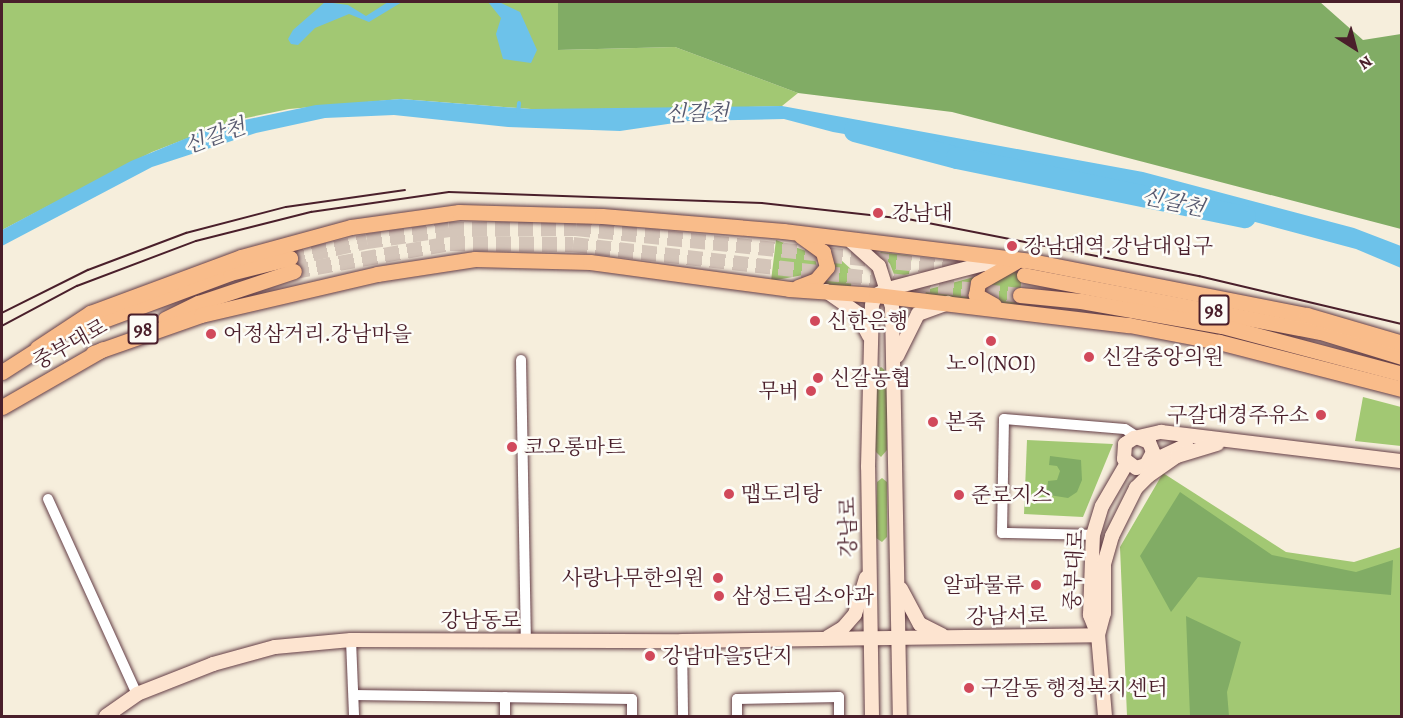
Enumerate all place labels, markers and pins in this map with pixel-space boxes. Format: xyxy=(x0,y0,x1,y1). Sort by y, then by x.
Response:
place label: 강남대 xyxy=(892,200,953,226)
marker: 강남대 xyxy=(869,204,887,222)
place label: 강남대역.강남대입구 xyxy=(1024,233,1213,259)
marker: 강남대역.강남대입구 xyxy=(1005,239,1019,253)
place label: 신한은행 xyxy=(827,308,908,334)
marker: 신한은행 xyxy=(808,314,822,328)
place label: 어정삼거리.강남마을 xyxy=(223,321,412,347)
marker: 어정삼거리.강남마을 xyxy=(204,327,218,341)
marker: 노이(NOI) xyxy=(984,334,998,348)
place label: 신갈중앙의원 xyxy=(1102,344,1224,370)
marker: 신갈중앙의원 xyxy=(1080,348,1098,366)
place label: 노이(NOI) xyxy=(946,350,1036,376)
place label: 신갈농협 xyxy=(830,365,911,391)
marker: 신갈농협 xyxy=(811,371,825,385)
place label: 무버 xyxy=(758,378,799,404)
marker: 무버 xyxy=(804,384,818,398)
place label: 구갈대경주유소 xyxy=(1167,402,1309,428)
marker: 구갈대경주유소 xyxy=(1314,408,1328,422)
place label: 본죽 xyxy=(945,409,986,435)
marker: 본죽 xyxy=(926,415,940,429)
place label: 코오롱마트 xyxy=(524,434,625,460)
marker: 코오롱마트 xyxy=(505,440,519,454)
place label: 맵도리탕 xyxy=(741,481,822,507)
place label: 준로지스 xyxy=(971,482,1052,508)
marker: 맵도리탕 xyxy=(722,487,736,501)
marker: 준로지스 xyxy=(952,488,966,502)
place label: 사랑나무한의원 xyxy=(562,565,704,591)
marker: 사랑나무한의원 xyxy=(709,569,727,587)
place label: 알파물류 xyxy=(943,572,1024,598)
marker: 알파물류 xyxy=(1029,578,1043,592)
place label: 삼성드림소아과 xyxy=(732,583,874,609)
marker: 삼성드림소아과 xyxy=(710,587,728,605)
place label: 강남마을5단지 xyxy=(662,643,793,669)
marker: 강남마을5단지 xyxy=(643,649,657,663)
place label: 구갈동 행정복지센터 xyxy=(981,675,1168,701)
marker: 구갈동 행정복지센터 xyxy=(962,681,976,695)

